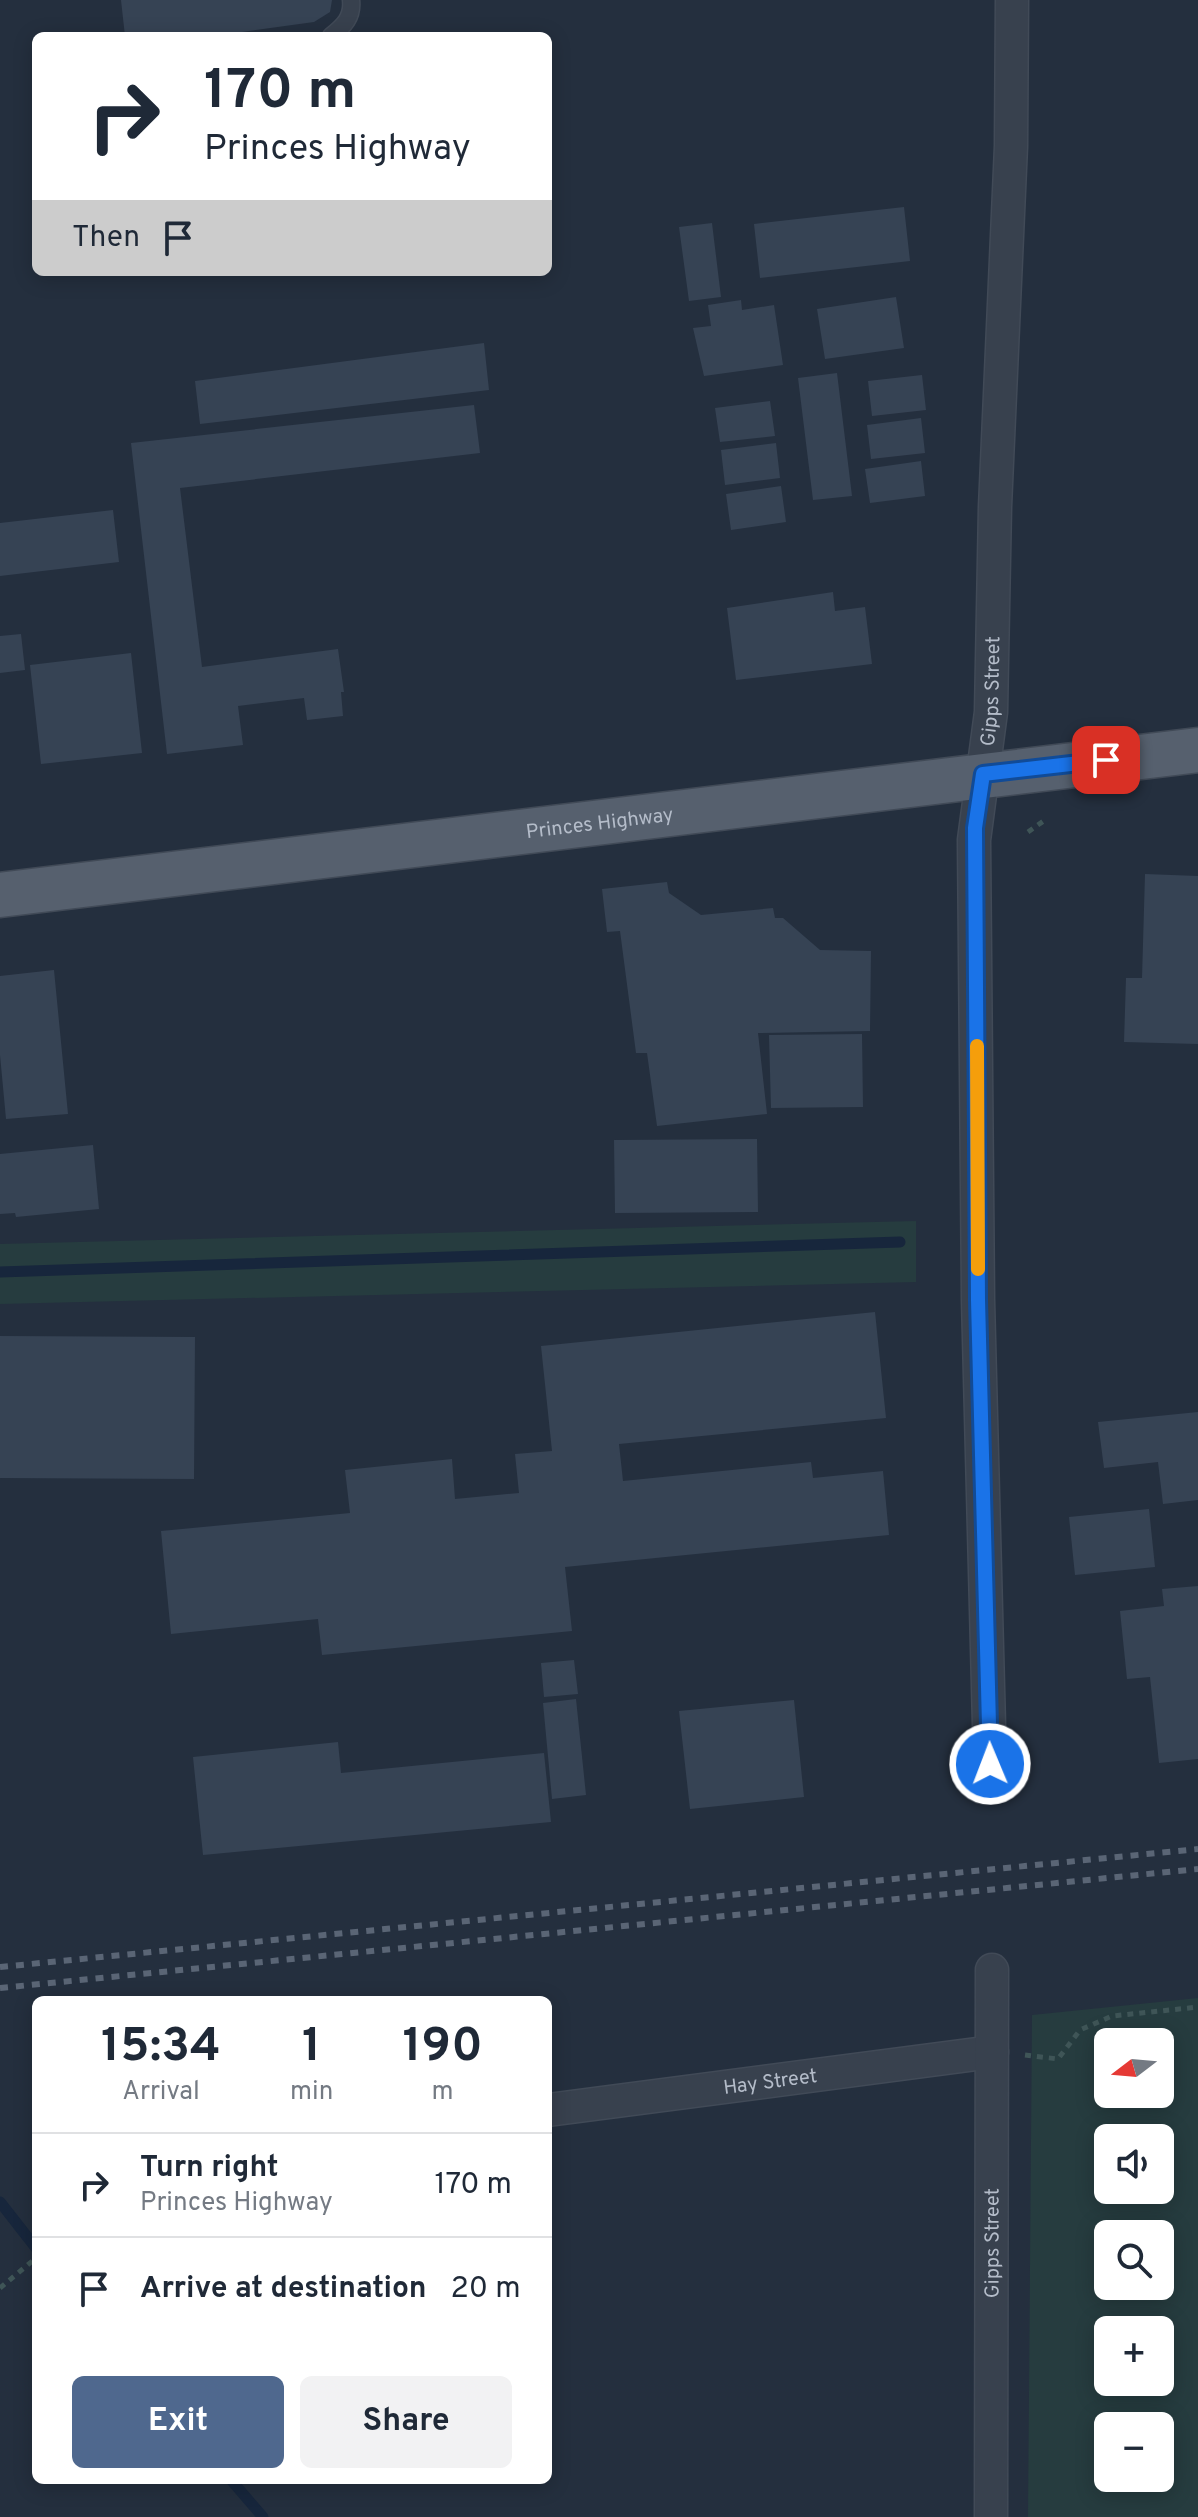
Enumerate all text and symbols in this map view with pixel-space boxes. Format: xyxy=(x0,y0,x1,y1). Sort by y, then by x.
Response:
text: 170 m xyxy=(204,58,356,128)
icon: right xyxy=(72,64,176,168)
text: Princes Highway xyxy=(204,127,471,173)
icon: arrive xyxy=(156,216,200,260)
text: Then xyxy=(72,220,140,257)
street label: Gipps Street xyxy=(976,636,1007,748)
pin xyxy=(1072,726,1140,794)
icon: arrive xyxy=(1084,738,1128,782)
street label: Princes Highway xyxy=(525,803,675,846)
position arrow xyxy=(948,1722,1032,1806)
text: 15:34 xyxy=(101,2018,221,2078)
text: 1 xyxy=(302,2018,321,2078)
text: 190 xyxy=(402,2018,483,2078)
north arrow xyxy=(1094,2028,1174,2108)
map controls xyxy=(1094,2028,1174,2492)
street label: Hay Street xyxy=(722,2064,819,2102)
text: Arrival xyxy=(122,2076,200,2109)
text: min xyxy=(290,2076,333,2109)
text: m xyxy=(432,2076,454,2109)
button: sound xyxy=(1094,2124,1174,2204)
text: Turn right xyxy=(140,2150,278,2187)
icon: right xyxy=(72,2163,116,2207)
text: 170 m xyxy=(434,2167,512,2204)
text: Princes Highway xyxy=(140,2187,333,2220)
street label: Gipps Street xyxy=(980,2188,1007,2298)
button: search xyxy=(1094,2220,1174,2300)
icon: arrive xyxy=(72,2267,116,2311)
text: Arrive at destination xyxy=(140,2271,426,2308)
text: 20 m xyxy=(450,2271,521,2308)
button: + xyxy=(1094,2316,1174,2396)
button: Exit xyxy=(72,2376,284,2468)
button: Share xyxy=(300,2376,512,2468)
button: − xyxy=(1094,2412,1174,2492)

